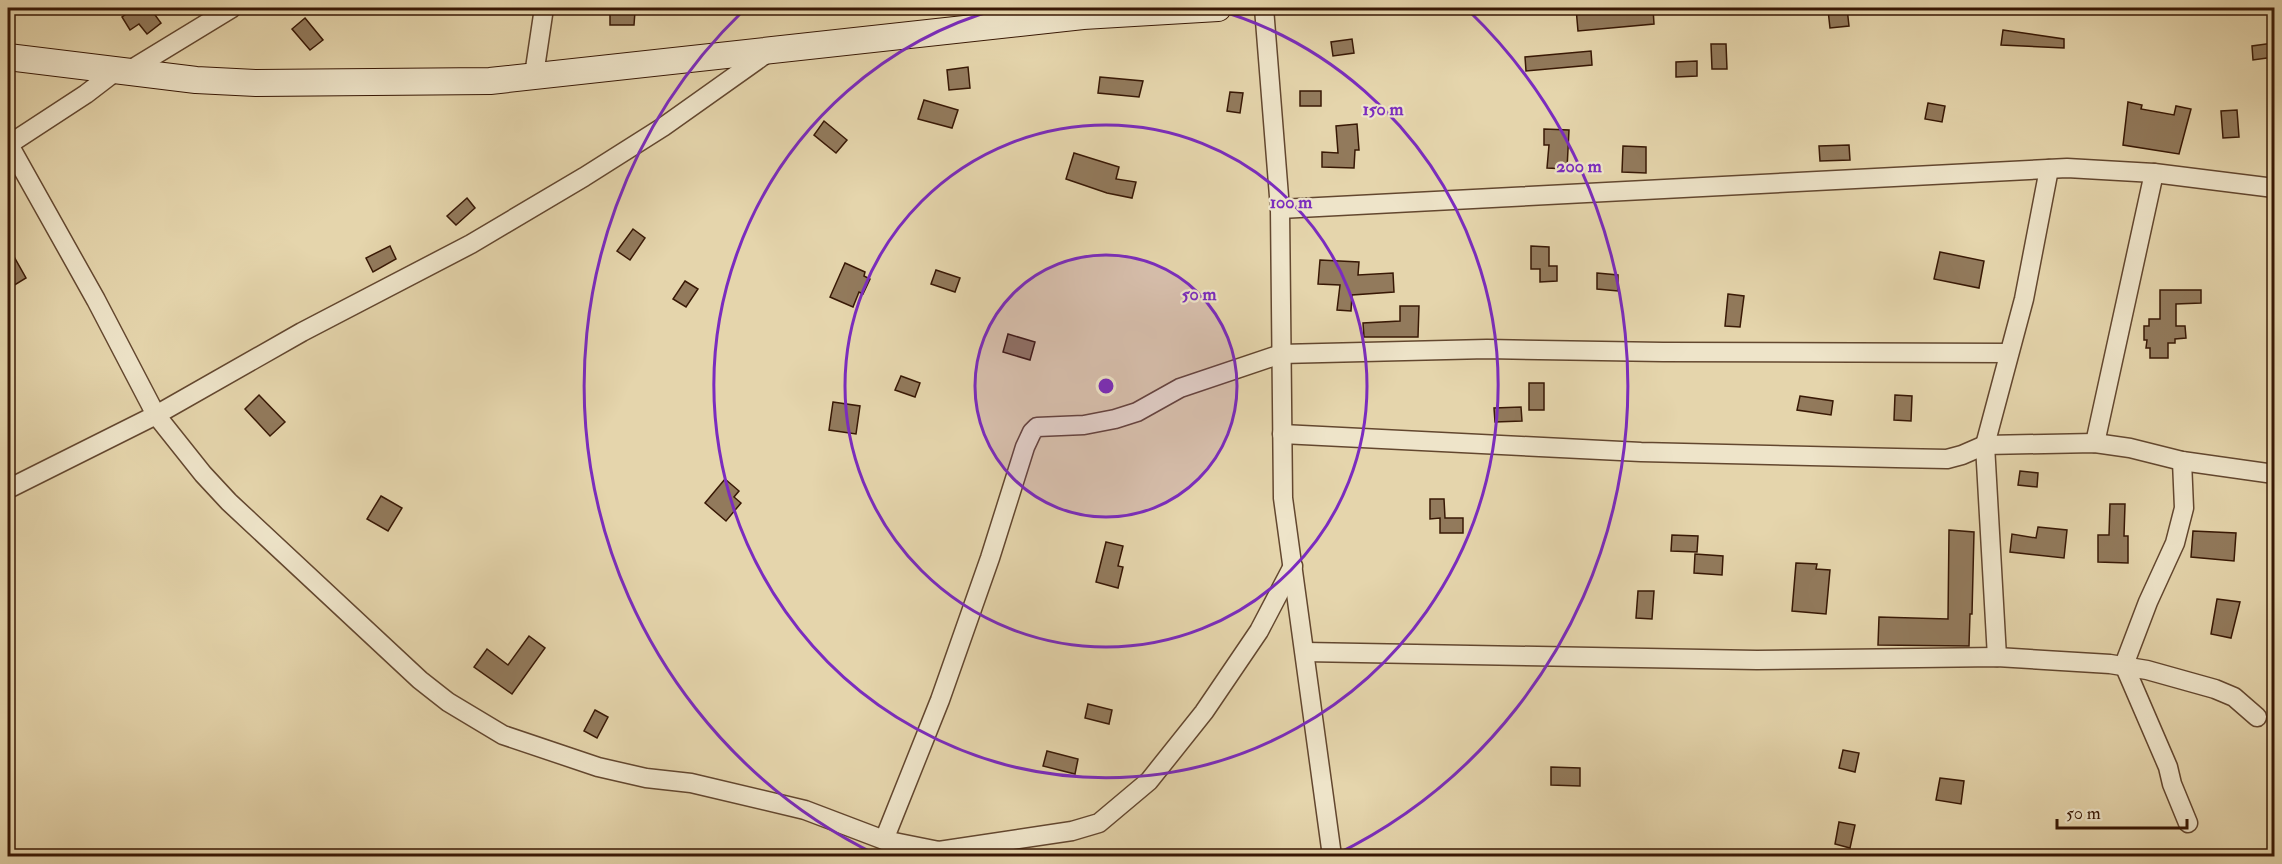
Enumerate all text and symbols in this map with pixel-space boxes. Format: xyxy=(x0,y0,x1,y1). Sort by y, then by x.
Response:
text: 150 m xyxy=(1362,98,1405,121)
text: 200 m xyxy=(1556,155,1603,178)
text: 100 m xyxy=(1270,191,1313,214)
text: 50 m xyxy=(1182,283,1217,306)
centre of rings xyxy=(1096,376,1116,396)
scale bar xyxy=(2057,792,2188,830)
text: 50 m xyxy=(2066,802,2101,825)

